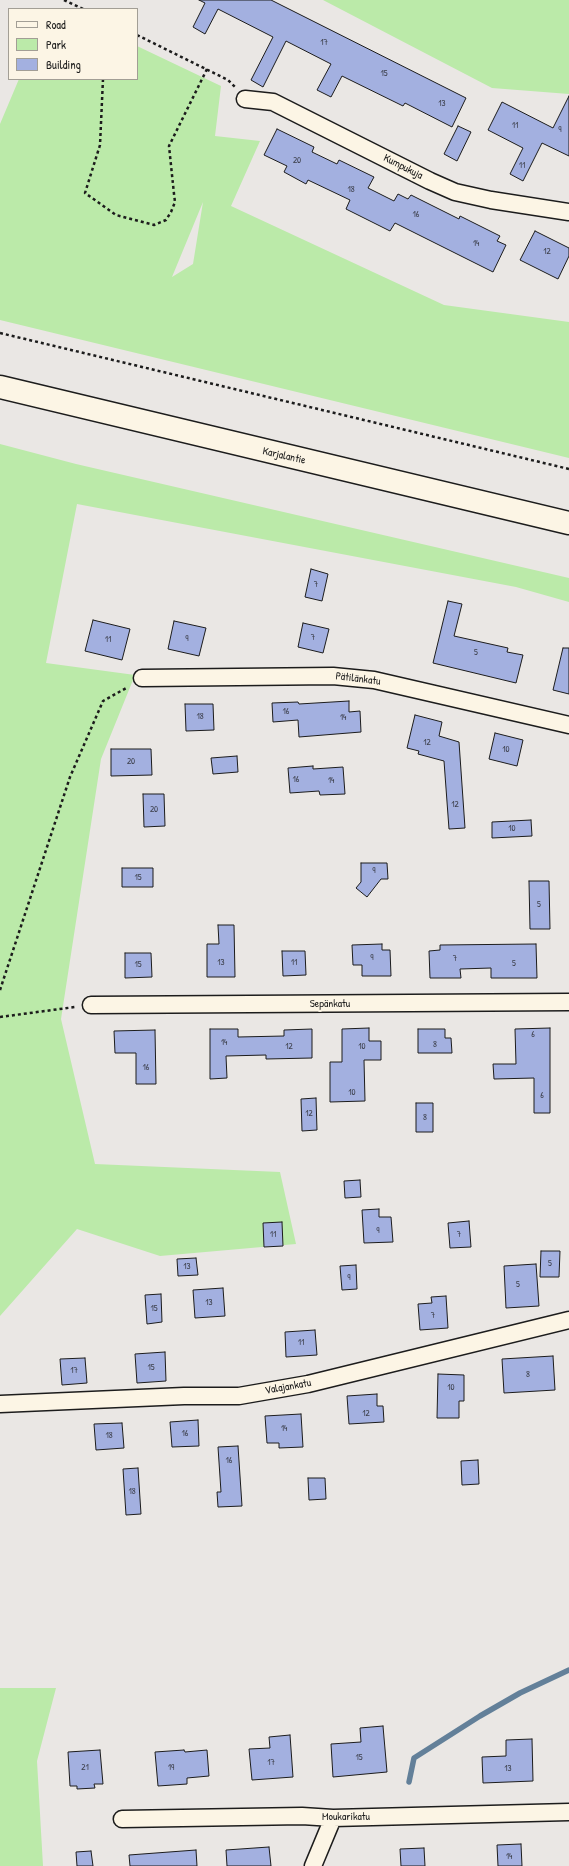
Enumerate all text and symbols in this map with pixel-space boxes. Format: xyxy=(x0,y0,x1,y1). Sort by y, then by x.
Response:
legend xyxy=(8,8,138,80)
text: Road xyxy=(46,16,66,33)
text: Park xyxy=(46,36,66,53)
house number: 17 xyxy=(320,38,328,48)
text: Building xyxy=(46,56,81,73)
house number: 15 xyxy=(380,69,388,79)
house number: 13 xyxy=(438,99,446,109)
house number: 11 xyxy=(512,121,518,131)
house number: 9 xyxy=(558,125,562,135)
street label: Kumpukuja xyxy=(381,151,425,183)
house number: 20 xyxy=(293,156,301,166)
house number: 11 xyxy=(519,161,525,171)
house number: 18 xyxy=(347,185,355,195)
house number: 16 xyxy=(413,210,419,220)
house number: 14 xyxy=(473,239,479,249)
house number: 12 xyxy=(543,247,551,257)
street label: Karjalantie xyxy=(261,445,307,467)
house number: 7 xyxy=(314,580,318,590)
house number: 7 xyxy=(311,633,315,643)
house number: 9 xyxy=(185,634,189,644)
house number: 11 xyxy=(105,635,111,645)
house number: 5 xyxy=(474,648,478,658)
street label: Pätilänkatu xyxy=(335,670,381,688)
house number: 16 xyxy=(283,707,289,717)
house number: 18 xyxy=(196,712,204,722)
house number: 14 xyxy=(340,713,346,723)
house number: 12 xyxy=(423,738,431,748)
house number: 10 xyxy=(502,745,510,755)
house number: 20 xyxy=(127,757,135,767)
house number: 16 xyxy=(293,775,299,785)
house number: 14 xyxy=(328,776,334,786)
house number: 12 xyxy=(451,800,459,810)
house number: 20 xyxy=(150,805,158,815)
house number: 10 xyxy=(508,824,516,834)
house number: 9 xyxy=(372,866,376,876)
house number: 15 xyxy=(134,873,142,883)
house number: 5 xyxy=(537,900,541,910)
house number: 9 xyxy=(370,953,374,963)
house number: 7 xyxy=(453,954,457,964)
house number: 13 xyxy=(217,958,225,968)
house number: 11 xyxy=(291,958,297,968)
house number: 5 xyxy=(512,959,516,969)
house number: 15 xyxy=(134,960,142,970)
street label: Sepänkatu xyxy=(310,997,350,1011)
house number: 6 xyxy=(531,1030,535,1040)
house number: 14 xyxy=(221,1038,227,1048)
house number: 8 xyxy=(433,1040,437,1050)
house number: 12 xyxy=(285,1042,293,1052)
house number: 10 xyxy=(358,1042,366,1052)
house number: 16 xyxy=(143,1063,149,1073)
house number: 10 xyxy=(348,1088,356,1098)
house number: 6 xyxy=(540,1091,544,1101)
house number: 12 xyxy=(305,1109,313,1119)
house number: 8 xyxy=(423,1113,427,1123)
house number: 9 xyxy=(376,1226,380,1236)
house number: 11 xyxy=(270,1230,276,1240)
house number: 7 xyxy=(457,1230,461,1240)
house number: 5 xyxy=(548,1259,552,1269)
house number: 13 xyxy=(183,1262,191,1272)
house number: 9 xyxy=(347,1273,351,1283)
house number: 5 xyxy=(516,1280,520,1290)
house number: 13 xyxy=(205,1298,213,1308)
house number: 15 xyxy=(150,1304,158,1314)
house number: 7 xyxy=(431,1311,435,1321)
house number: 11 xyxy=(298,1338,304,1348)
house number: 15 xyxy=(147,1363,155,1373)
house number: 17 xyxy=(70,1366,78,1376)
house number: 8 xyxy=(526,1370,530,1380)
street label: Valajankatu xyxy=(264,1376,312,1398)
house number: 10 xyxy=(447,1383,455,1393)
house number: 12 xyxy=(362,1409,370,1419)
house number: 14 xyxy=(281,1424,287,1434)
house number: 16 xyxy=(182,1429,188,1439)
house number: 18 xyxy=(105,1431,113,1441)
house number: 16 xyxy=(226,1456,232,1466)
house number: 18 xyxy=(128,1487,136,1497)
house number: 15 xyxy=(355,1753,363,1763)
house number: 17 xyxy=(267,1758,275,1768)
house number: 21 xyxy=(81,1763,89,1773)
house number: 19 xyxy=(168,1763,174,1773)
house number: 13 xyxy=(504,1764,512,1774)
street label: Moukarikatu xyxy=(322,1810,370,1824)
house number: 14 xyxy=(506,1852,512,1862)

